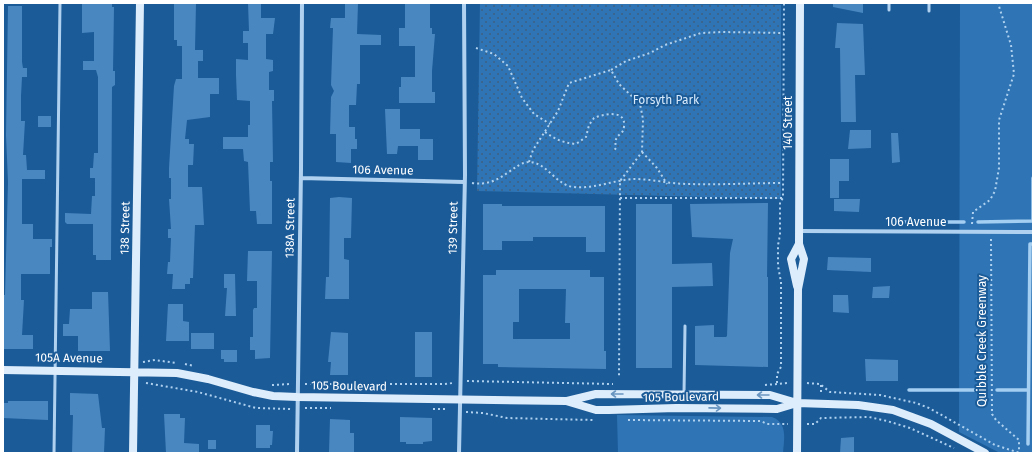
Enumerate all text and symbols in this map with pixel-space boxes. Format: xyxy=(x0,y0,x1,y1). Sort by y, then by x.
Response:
park label: Forsyth Park xyxy=(633,93,700,107)
street label: 140 Street xyxy=(781,95,795,150)
street label: 106 Avenue xyxy=(352,162,414,178)
street label: 138A Street xyxy=(282,197,298,258)
street label: 138 Street xyxy=(118,200,132,255)
street label: 139 Street xyxy=(446,201,460,255)
street label: 106 Avenue xyxy=(885,215,947,229)
street label: Quibble Creek Greenway xyxy=(975,275,989,407)
street label: 105A Avenue xyxy=(35,350,103,366)
street label: 105 Boulevard xyxy=(311,378,387,394)
street label: 105 Boulevard xyxy=(643,389,719,405)
one-way arrow xyxy=(611,390,624,398)
one-way arrow xyxy=(757,391,770,399)
one-way arrow xyxy=(708,405,721,412)

